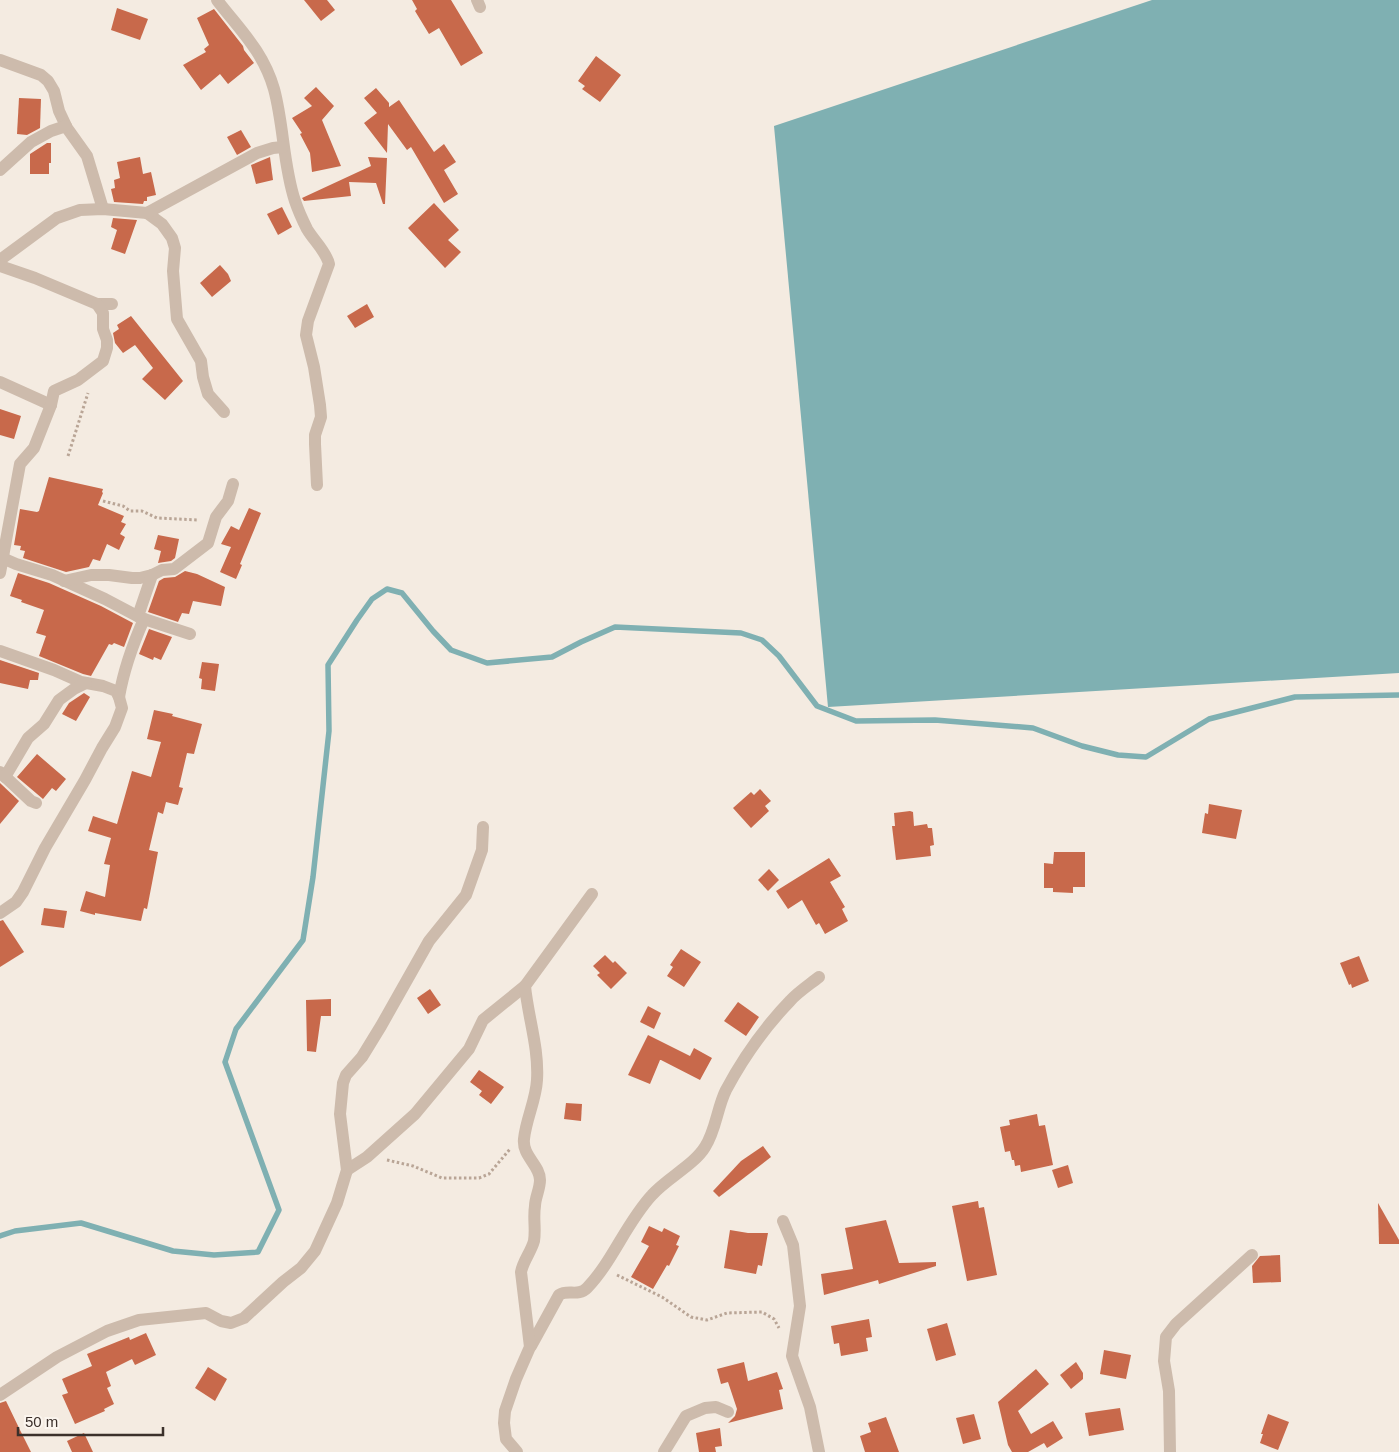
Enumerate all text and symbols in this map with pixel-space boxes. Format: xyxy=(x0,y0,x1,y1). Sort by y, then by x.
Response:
scale bar xyxy=(18,1404,162,1436)
text: 50 m xyxy=(25,1413,58,1430)

